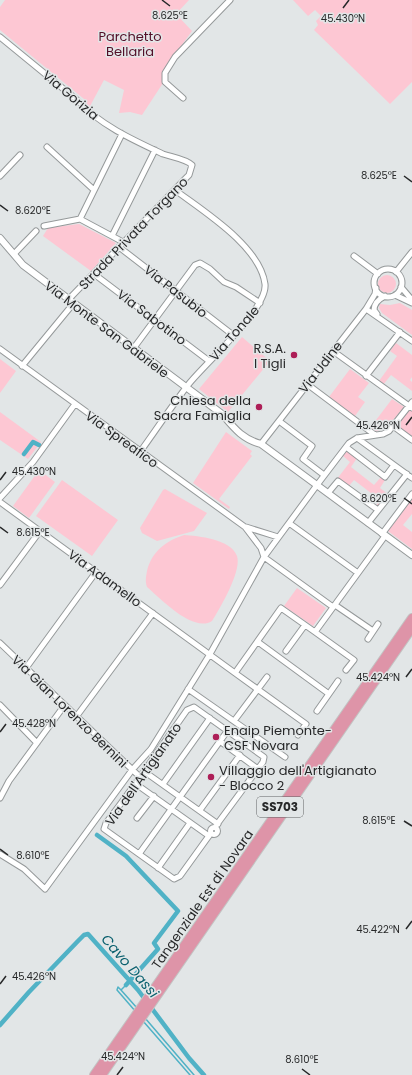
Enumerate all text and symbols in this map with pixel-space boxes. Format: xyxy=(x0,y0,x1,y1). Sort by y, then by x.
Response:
text: 8.625°E xyxy=(152,8,188,23)
text: 45.430°N xyxy=(321,11,365,26)
park label: Parchetto Bellaria xyxy=(98,27,162,61)
street label: Via Gorizia xyxy=(38,66,103,125)
text: 8.625°E xyxy=(361,168,397,183)
street label: Strada Privata Torgano xyxy=(74,173,192,294)
text: 8.620°E xyxy=(15,203,51,218)
street label: Via Pasubio xyxy=(140,261,211,322)
street label: Via Monte San Gabriele xyxy=(40,276,173,383)
street label: Via Sabotino xyxy=(113,285,190,350)
street label: Via Tonale xyxy=(205,301,264,365)
street label: Via Udine xyxy=(294,337,347,397)
place label: R.S.A. I Tigli xyxy=(254,339,286,373)
marker: R.S.A. I Tigli xyxy=(289,350,299,360)
place label: Chiesa della Sacra Famiglia xyxy=(154,391,251,425)
marker: Chiesa della Sacra Famiglia xyxy=(254,402,264,412)
street label: Via Spreafico xyxy=(81,406,162,472)
text: 45.426°N xyxy=(356,418,400,433)
text: 45.430°N xyxy=(12,464,56,479)
text: 8.620°E xyxy=(361,491,397,506)
text: 8.615°E xyxy=(16,525,50,540)
street label: Via Adamello xyxy=(64,545,145,612)
street label: Via Gian Lorenzo Bernini xyxy=(7,651,132,772)
text: 45.424°N xyxy=(356,670,400,685)
text: 45.428°N xyxy=(12,716,56,731)
street label: Via dell'Artigianato xyxy=(101,719,186,830)
place label: Enaip Piemonte- CSF Novara xyxy=(224,721,332,755)
marker: Enaip Piemonte- CSF Novara xyxy=(211,732,221,742)
place label: Villaggio dell'Artigianato - Blocco 2 xyxy=(219,761,377,795)
marker: Villaggio dell'Artigianato - Blocco 2 xyxy=(206,772,216,782)
road number: SS703 xyxy=(257,797,303,817)
text: 8.615°E xyxy=(362,813,396,828)
street label: Tangenziale Est di Novara xyxy=(147,826,258,973)
text: 8.610°E xyxy=(16,848,50,863)
text: 45.422°N xyxy=(356,922,400,937)
water label: Cavo Dassi xyxy=(97,930,164,1003)
text: 45.426°N xyxy=(12,969,56,984)
text: 45.424°N xyxy=(101,1049,145,1064)
text: 8.610°E xyxy=(285,1052,319,1067)

